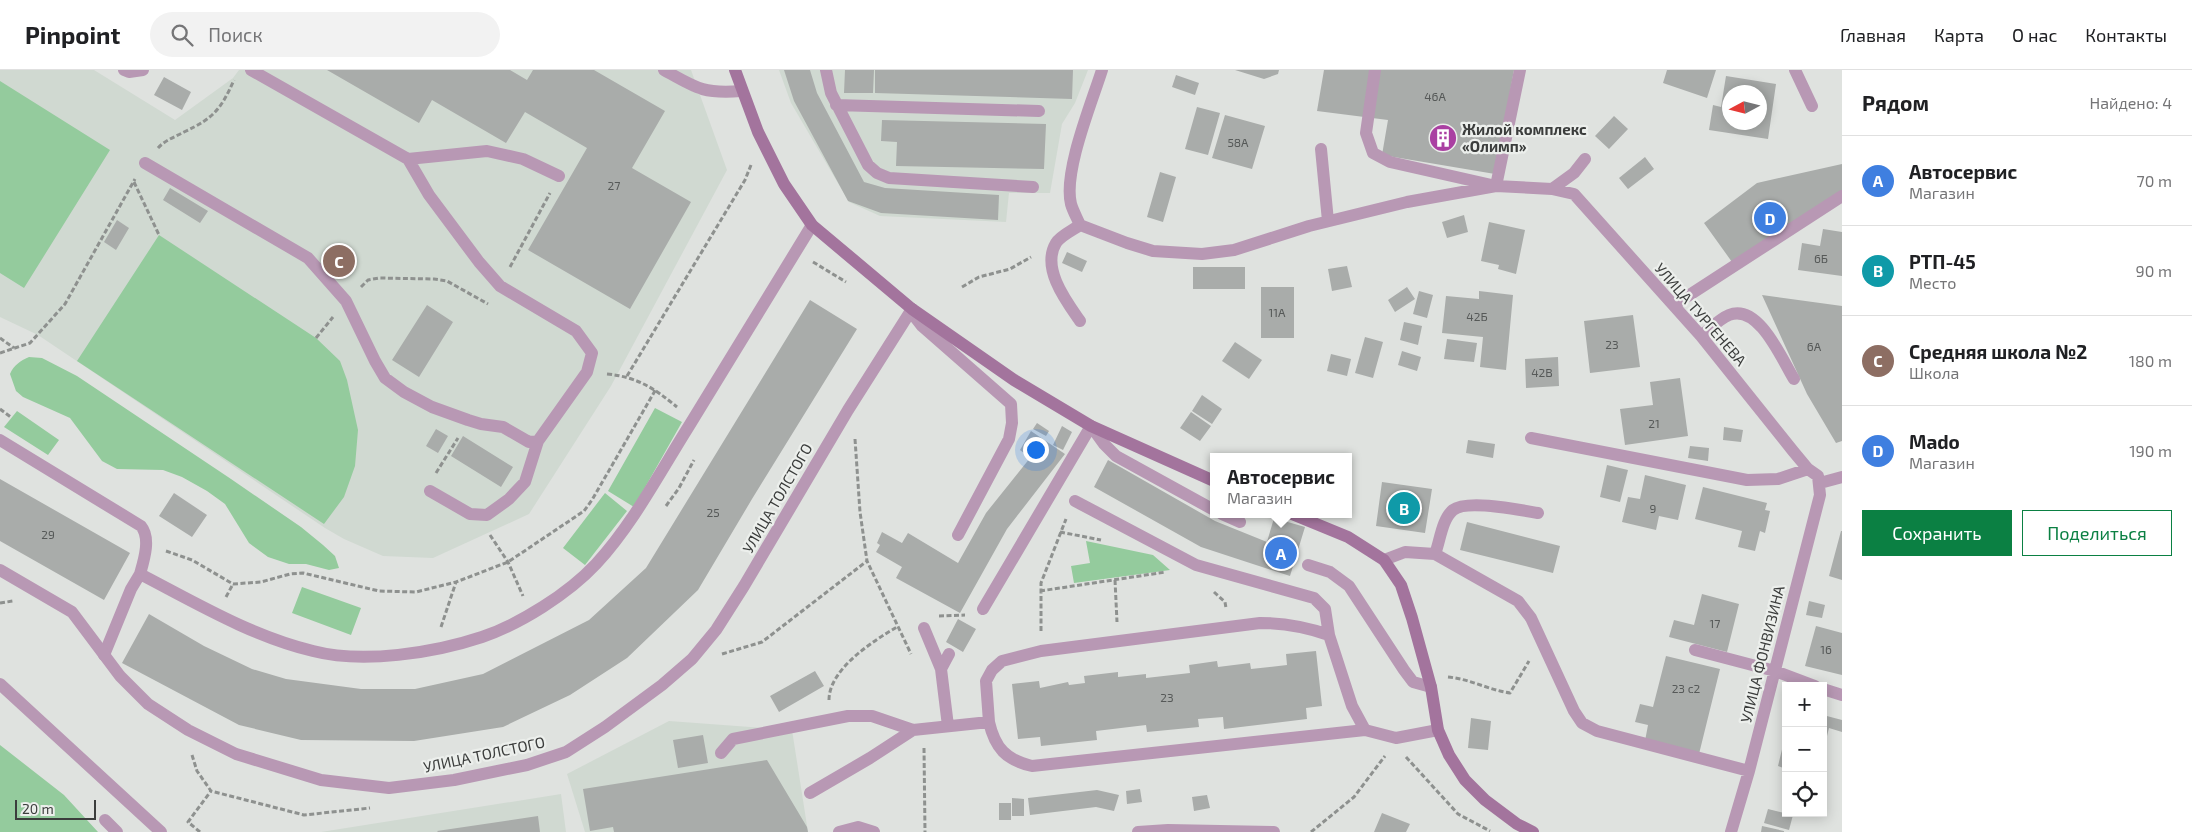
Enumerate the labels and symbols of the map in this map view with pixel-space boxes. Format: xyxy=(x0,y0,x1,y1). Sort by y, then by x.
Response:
north arrow xyxy=(1722,85,1767,130)
house number: 46А xyxy=(1424,89,1446,103)
place label: Жилой комплекс «Олимп» xyxy=(1462,120,1587,155)
building icon: Жилой комплекс «Олимп» xyxy=(1428,123,1458,153)
house number: 58А xyxy=(1227,135,1249,149)
house number: 27 xyxy=(608,178,620,192)
pin: D xyxy=(1754,199,1786,237)
pin: C xyxy=(323,242,355,280)
house number: 6Б xyxy=(1814,251,1828,265)
street label: УЛИЦА ТУРГЕНЕВА xyxy=(1652,259,1751,370)
house number: 11А xyxy=(1268,305,1286,319)
house number: 42Б xyxy=(1466,309,1488,323)
house number: 23 xyxy=(1605,337,1619,351)
house number: 6А xyxy=(1807,339,1822,353)
house number: 42В xyxy=(1531,365,1553,379)
house number: 21 xyxy=(1648,416,1660,430)
your location xyxy=(1023,437,1049,463)
street label: УЛИЦА ТОЛСТОГО xyxy=(738,440,816,556)
pin: B xyxy=(1388,489,1420,527)
house number: 9 xyxy=(1650,501,1657,515)
house number: 25 xyxy=(706,505,720,519)
house number: 29 xyxy=(41,527,55,541)
pin: A xyxy=(1265,534,1297,572)
street label: УЛИЦА ФОНВИЗИНА xyxy=(1736,583,1788,725)
house number: 17 xyxy=(1710,616,1720,630)
house number: 16 xyxy=(1820,642,1832,656)
house number: 23 с2 xyxy=(1672,681,1701,695)
house number: 23 xyxy=(1160,690,1174,704)
street label: УЛИЦА ТОЛСТОГО xyxy=(422,732,546,776)
scale bar xyxy=(15,797,96,820)

